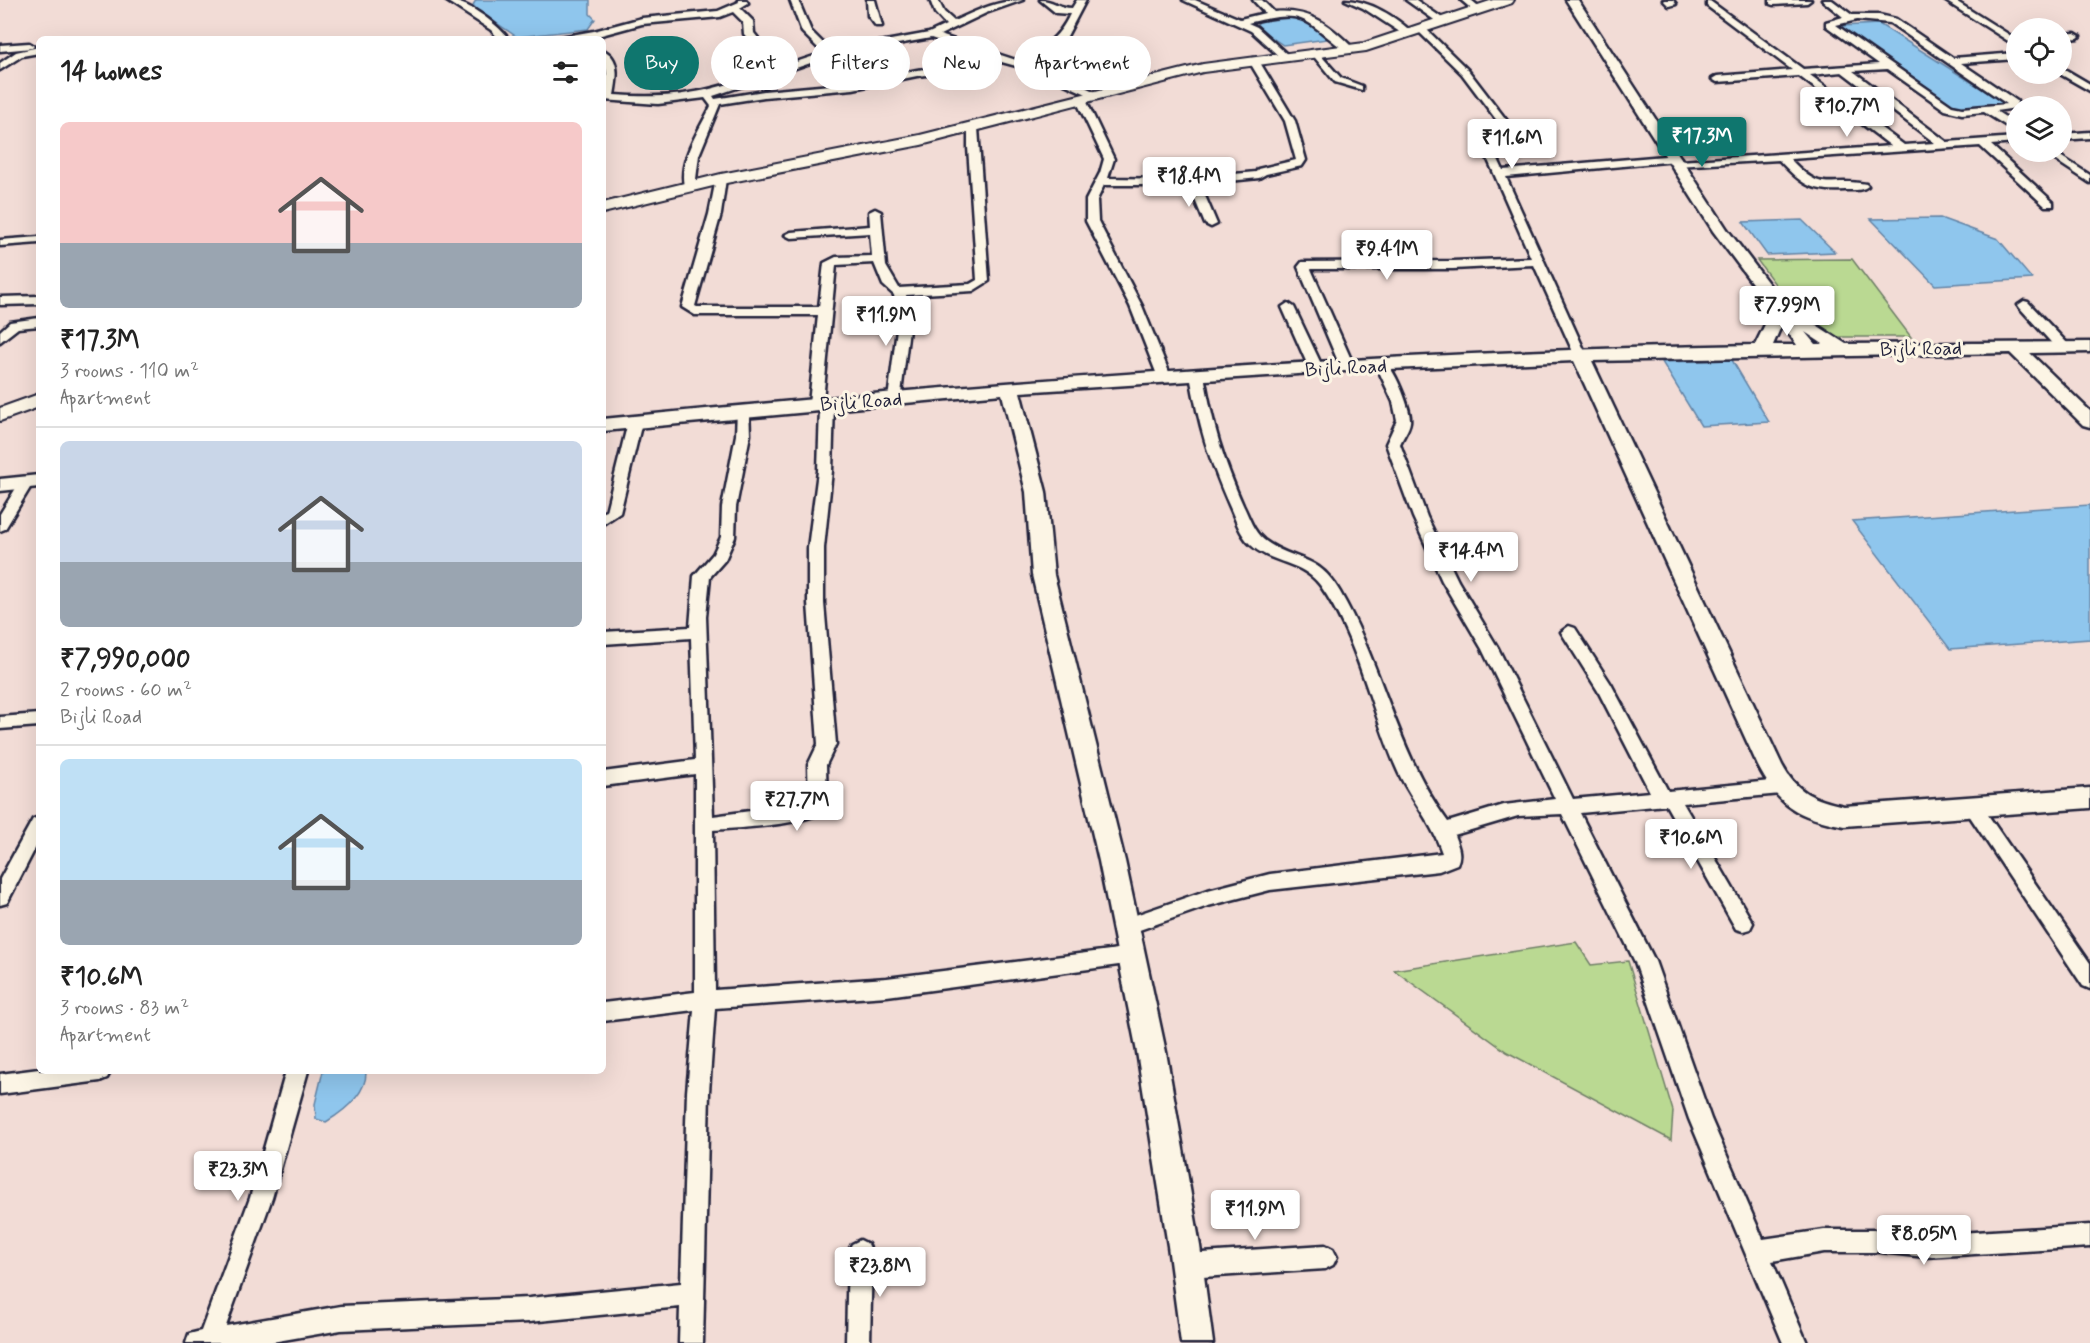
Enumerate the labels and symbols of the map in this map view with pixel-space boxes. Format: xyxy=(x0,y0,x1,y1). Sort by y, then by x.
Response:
pin: ₹10.7M xyxy=(1798,87,1896,138)
pin: ₹17.3M xyxy=(1653,117,1751,168)
pin: ₹11.6M xyxy=(1463,119,1561,170)
pin: ₹18.4M xyxy=(1140,157,1238,208)
pin: ₹9.41M xyxy=(1338,230,1436,281)
pin: ₹7.99M xyxy=(1738,286,1836,337)
pin: ₹11.9M xyxy=(837,296,935,347)
street label: Bijli Road xyxy=(1880,335,1962,364)
street label: Bijli Road xyxy=(1304,353,1388,384)
street label: Bijli Road xyxy=(819,386,903,419)
pin: ₹14.4M xyxy=(1422,532,1520,583)
pin: ₹27.7M xyxy=(748,781,846,832)
pin: ₹10.6M xyxy=(1642,819,1740,870)
pin: ₹23.3M xyxy=(189,1151,287,1202)
pin: ₹11.9M xyxy=(1206,1190,1304,1241)
pin: ₹8.05M xyxy=(1875,1215,1973,1266)
pin: ₹23.8M xyxy=(831,1247,929,1298)

